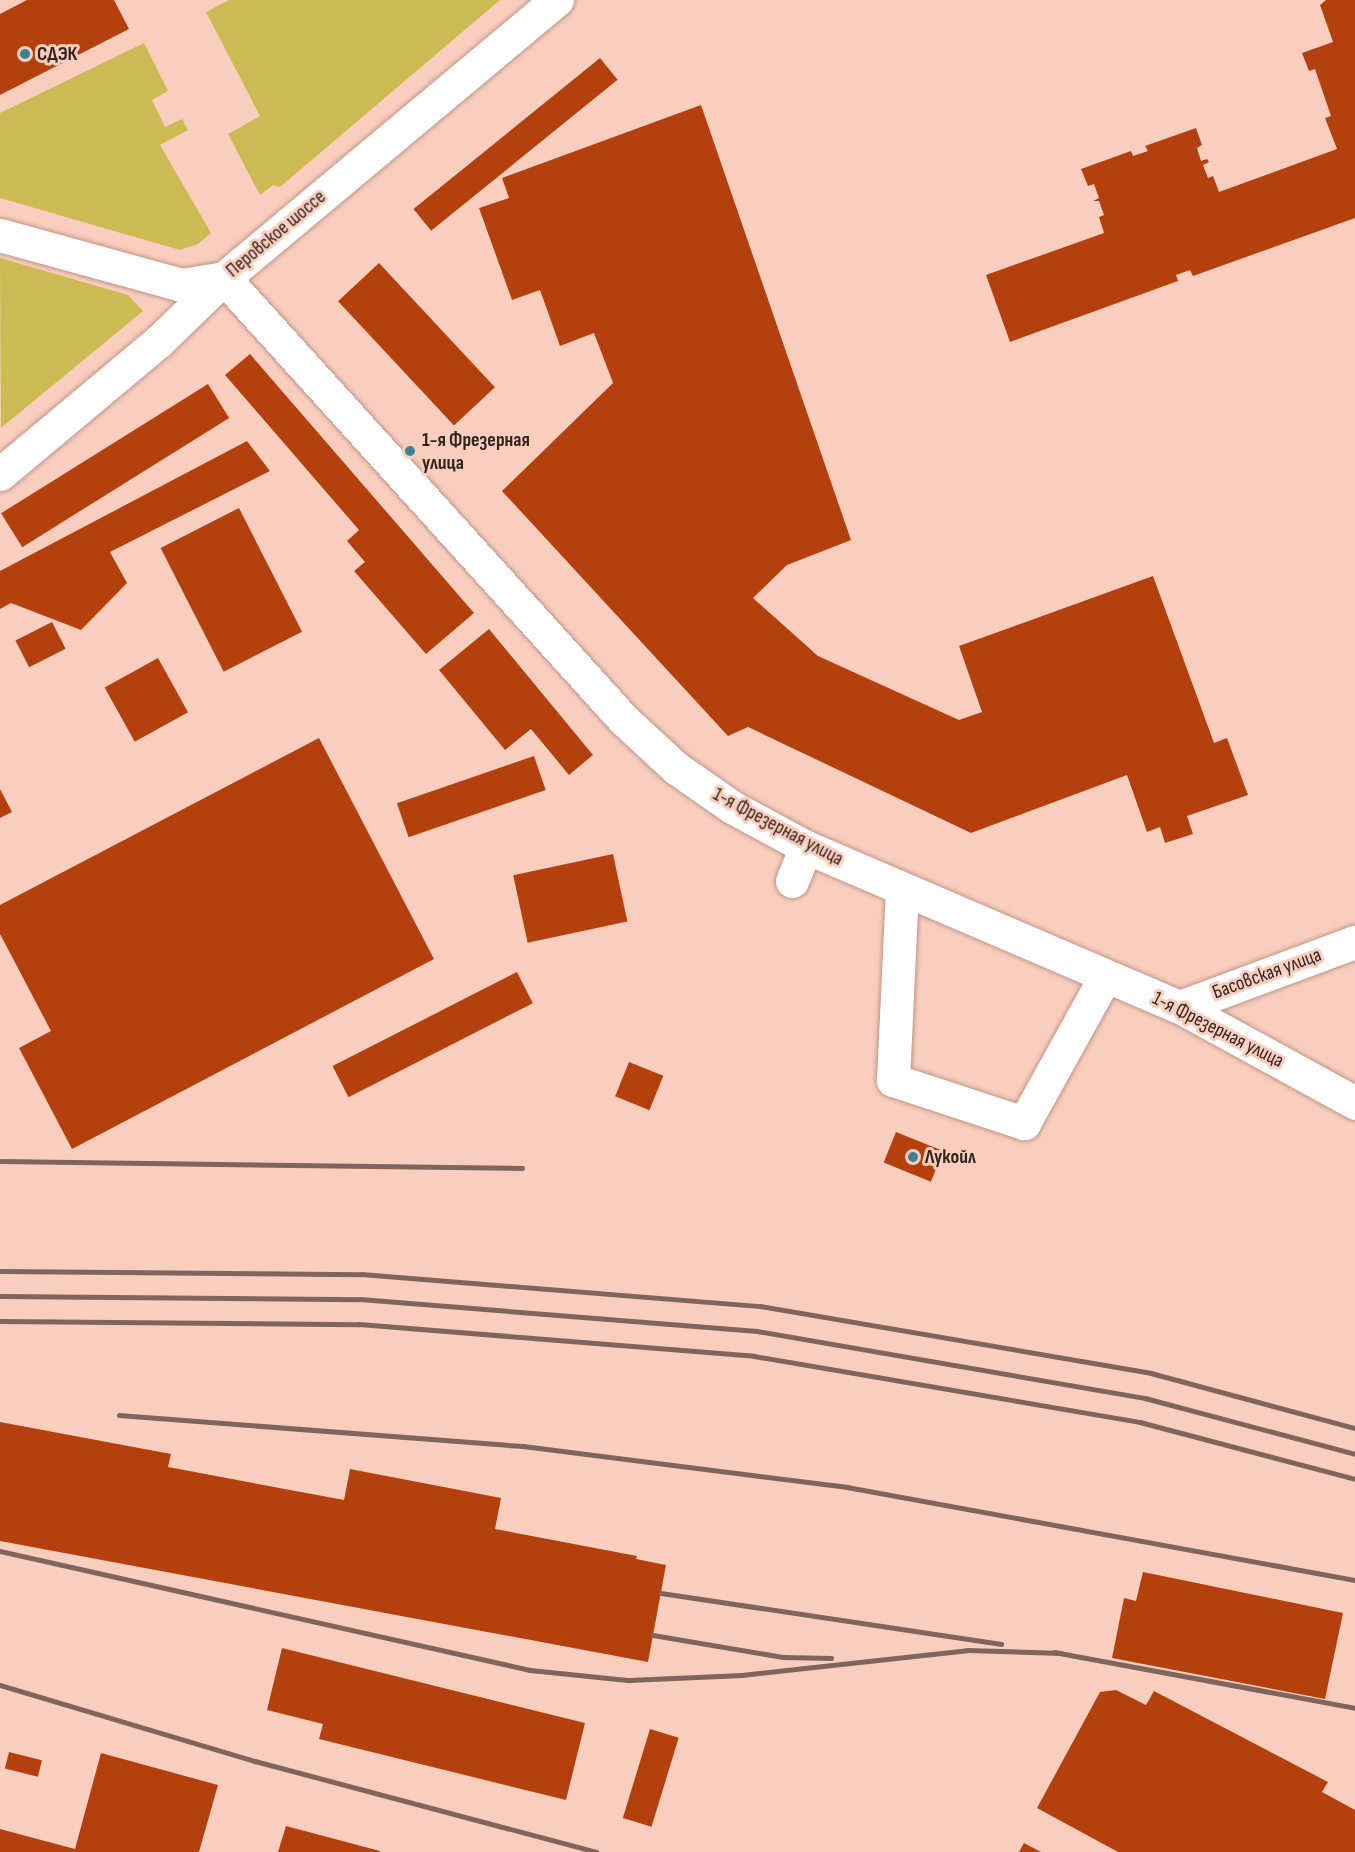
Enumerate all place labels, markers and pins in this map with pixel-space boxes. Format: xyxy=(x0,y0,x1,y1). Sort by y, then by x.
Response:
place label: СДЭК xyxy=(37,42,77,66)
marker: СДЭК xyxy=(18,47,32,61)
place label: 1-я Фрезерная улица xyxy=(422,428,530,475)
marker: 1-я Фрезерная улица xyxy=(403,444,417,458)
place label: Лукойл xyxy=(925,1145,976,1169)
marker: Лукойл xyxy=(906,1150,920,1164)

